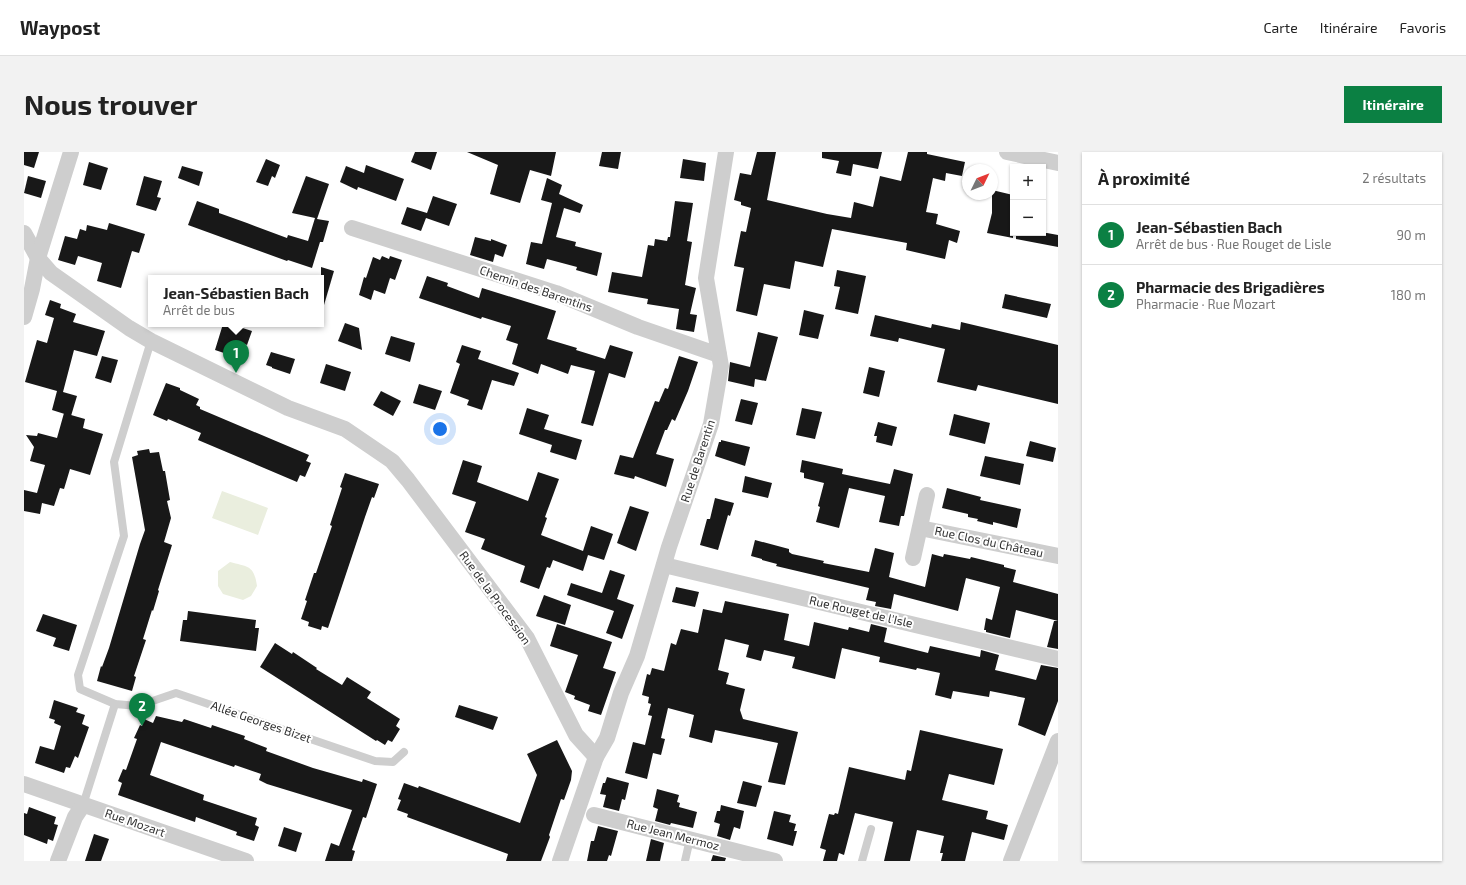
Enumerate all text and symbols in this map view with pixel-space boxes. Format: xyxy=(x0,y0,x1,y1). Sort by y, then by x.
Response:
text: Waypost xyxy=(20,16,100,39)
text: Carte xyxy=(1264,19,1298,36)
text: Itinéraire xyxy=(1320,19,1378,36)
text: Favoris xyxy=(1400,19,1446,36)
button: Itinéraire xyxy=(1344,86,1442,123)
text: Nous trouver xyxy=(24,87,197,121)
north arrow xyxy=(962,164,998,200)
map controls xyxy=(1010,164,1046,236)
button: + xyxy=(1010,164,1046,200)
text: À proximité xyxy=(1098,168,1190,188)
text: 2 résultats xyxy=(1362,170,1426,186)
button: − xyxy=(1010,200,1046,236)
text: Jean-Sébastien Bach xyxy=(1136,218,1282,236)
text: 1 xyxy=(1108,227,1114,243)
text: 90 m xyxy=(1396,227,1426,243)
text: Arrêt de bus · Rue Rouget de Lisle xyxy=(1136,236,1332,252)
street label: Chemin des Barentins xyxy=(478,262,594,314)
popup xyxy=(148,275,324,327)
text: Pharmacie des Brigadières xyxy=(1136,278,1325,296)
text: Jean-Sébastien Bach xyxy=(163,284,309,302)
text: 2 xyxy=(1107,287,1115,303)
text: 180 m xyxy=(1391,287,1426,303)
text: Pharmacie · Rue Mozart xyxy=(1136,296,1276,312)
text: Arrêt de bus xyxy=(163,302,235,318)
pin: 1 xyxy=(223,340,249,373)
street label: Rue de Barentin xyxy=(677,418,717,504)
your location xyxy=(430,419,450,439)
street label: Rue Clos du Château xyxy=(934,523,1045,559)
street label: Rue de la Procession xyxy=(457,548,534,647)
street label: Rue Rouget de l'Isle xyxy=(808,592,914,630)
pin: 2 xyxy=(129,693,155,726)
street label: Allée Georges Bizet xyxy=(209,697,314,745)
street label: Rue Mozart xyxy=(103,805,168,839)
street label: Rue Jean Mermoz xyxy=(625,816,721,852)

